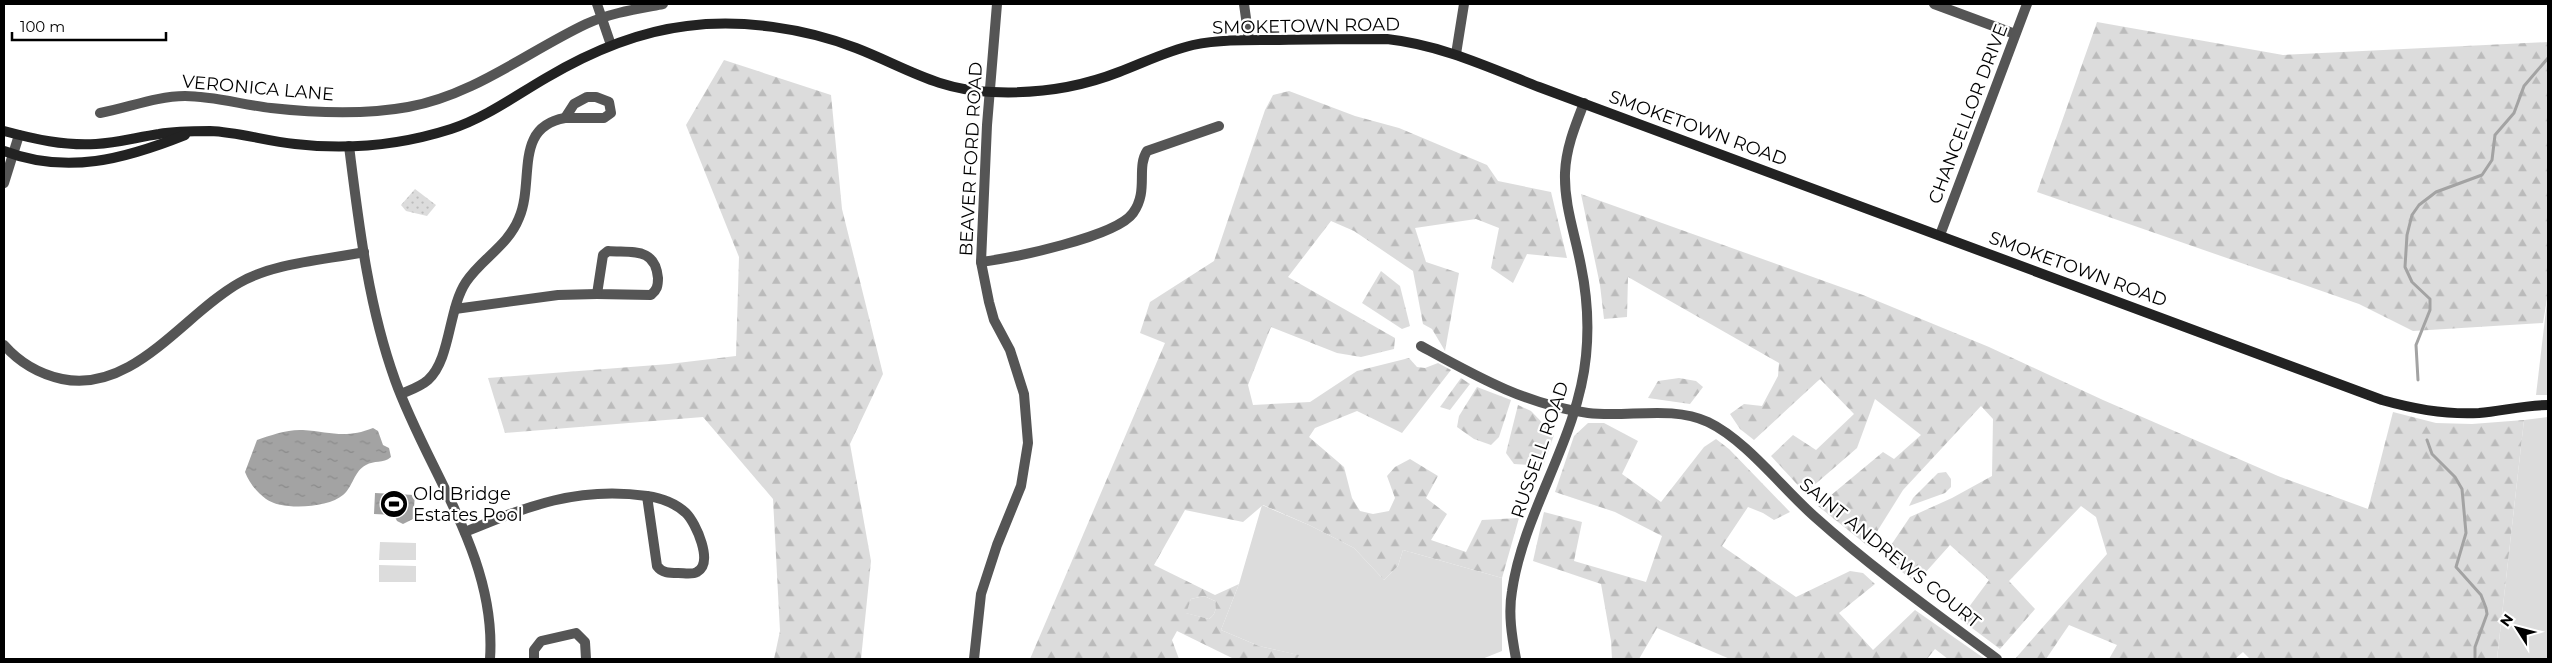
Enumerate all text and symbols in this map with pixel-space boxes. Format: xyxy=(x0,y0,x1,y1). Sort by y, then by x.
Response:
scale bar xyxy=(12,10,166,42)
street label: SMOKETOWN ROAD xyxy=(1212,13,1400,39)
text: 100 m xyxy=(20,17,65,36)
street label: CHANCELLOR DRIVE xyxy=(1924,21,2012,207)
street label: BEAVER FORD ROAD xyxy=(955,61,987,257)
street label: VERONICA LANE xyxy=(181,70,335,106)
street label: SMOKETOWN ROAD xyxy=(1606,86,1790,170)
street label: SMOKETOWN ROAD xyxy=(1986,227,2170,311)
street label: RUSSELL ROAD xyxy=(1506,379,1574,521)
street label: SAINT ANDREWS COURT xyxy=(1795,473,1985,633)
place label: Old Bridge Estates Pool xyxy=(413,483,523,526)
sports icon: Old Bridge Estates Pool xyxy=(379,489,409,519)
north arrow xyxy=(2492,603,2542,653)
text: N xyxy=(2496,610,2517,630)

